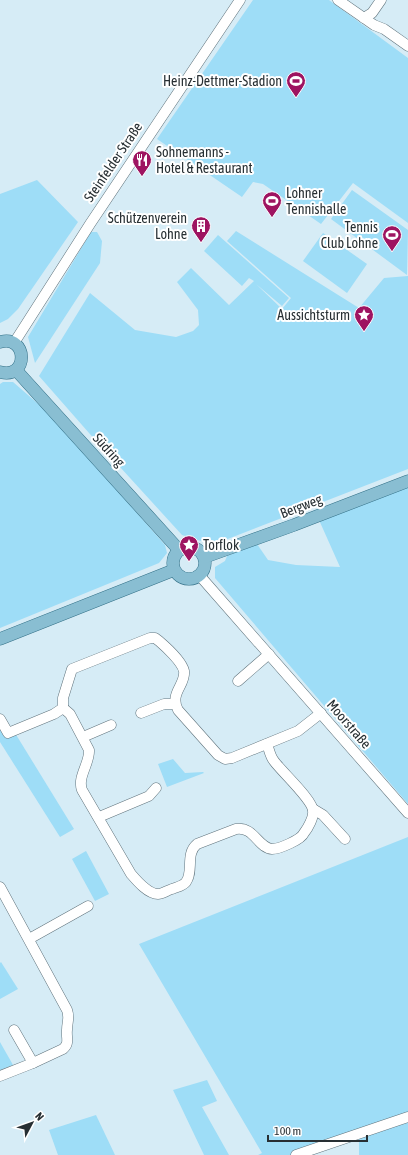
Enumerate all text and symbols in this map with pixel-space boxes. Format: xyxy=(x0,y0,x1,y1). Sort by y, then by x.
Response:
sports icon: Heinz-Dettmer-Stadion xyxy=(285,70,307,98)
place label: Heinz-Dettmer-Stadion xyxy=(163,73,282,89)
street label: Steinfelder Straße xyxy=(81,119,145,205)
place label: Sohnemanns - Hotel & Restaurant xyxy=(156,144,253,176)
restaurant icon: Sohnemanns - Hotel & Restaurant xyxy=(131,149,153,177)
place label: Lohner Tennishalle xyxy=(286,185,346,217)
sports icon: Lohner Tennishalle xyxy=(261,190,283,218)
place label: Schützenverein Lohne xyxy=(108,210,187,242)
building icon: Schützenverein Lohne xyxy=(190,215,212,243)
place label: Tennis Club Lohne xyxy=(321,219,378,251)
sports icon: Tennis Club Lohne xyxy=(381,224,403,252)
place icon: Aussichtsturm xyxy=(353,304,375,332)
place label: Aussichtsturm xyxy=(277,307,350,323)
street label: Südring xyxy=(90,430,128,470)
street label: Bergweg xyxy=(278,491,324,521)
place icon: Torflok xyxy=(178,534,200,562)
place label: Torflok xyxy=(203,537,239,553)
street label: Moorstraße xyxy=(324,697,374,751)
north arrow xyxy=(12,1103,52,1143)
text: N xyxy=(33,1110,46,1123)
scale bar xyxy=(268,1117,367,1143)
text: 100 m xyxy=(274,1124,301,1138)

